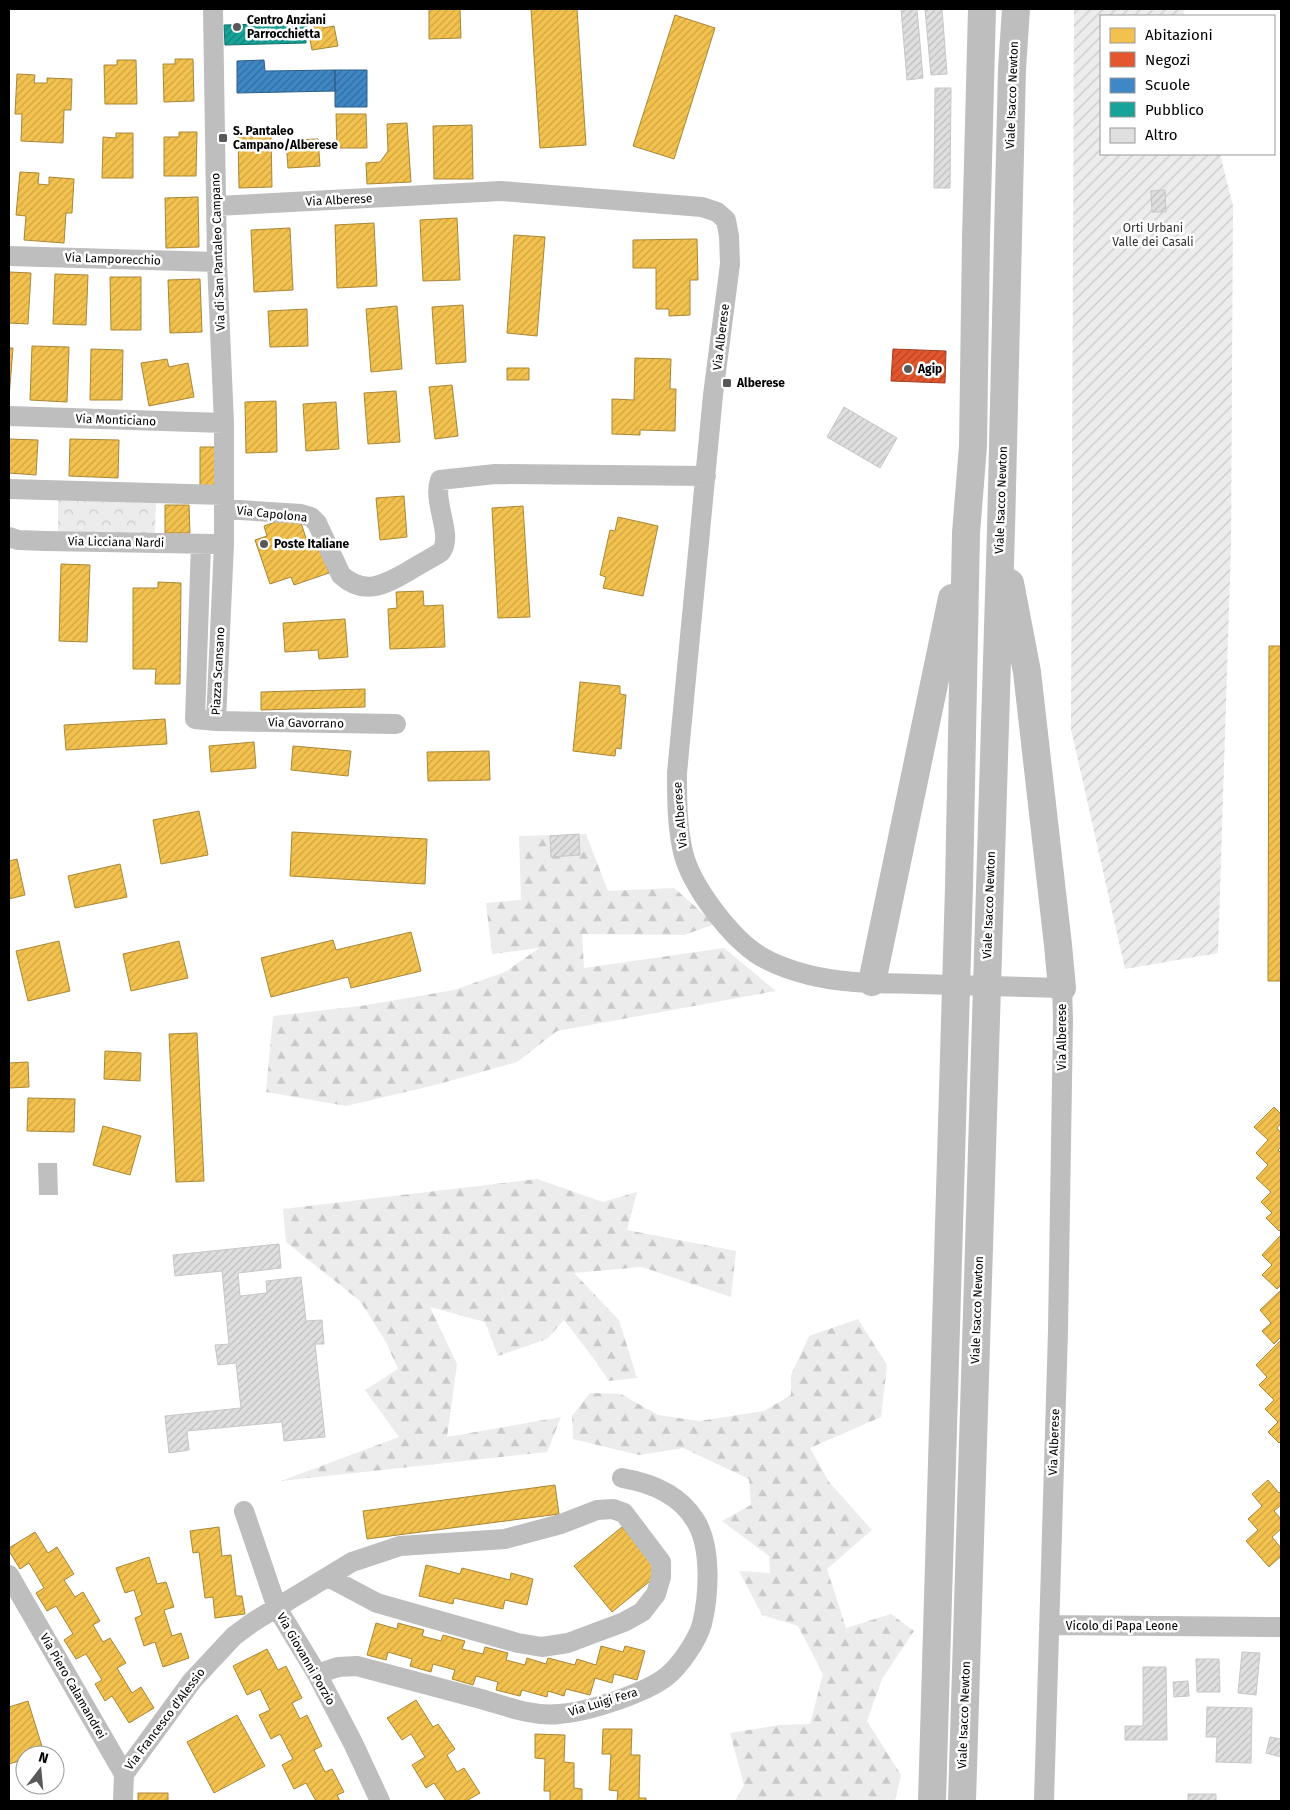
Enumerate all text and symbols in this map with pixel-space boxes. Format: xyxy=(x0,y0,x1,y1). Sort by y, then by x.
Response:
place label: Centro Anziani Parrocchietta xyxy=(247,13,326,41)
legend xyxy=(1100,15,1275,155)
marker: Centro Anziani Parrocchietta xyxy=(231,21,243,33)
text: Abitazioni xyxy=(1145,26,1213,44)
street label: Viale Isacco Newton xyxy=(1003,41,1021,149)
text: Negozi xyxy=(1145,51,1190,69)
text: Scuole xyxy=(1145,76,1190,94)
text: Pubblico xyxy=(1145,101,1204,119)
place label: S. Pantaleo Campano/Alberese xyxy=(233,124,338,152)
text: Altro xyxy=(1145,126,1178,144)
marker: S. Pantaleo Campano/Alberese xyxy=(217,132,229,144)
street label: Via di San Pantaleo Campano xyxy=(208,173,228,331)
street label: Via Alberese xyxy=(305,191,373,209)
park label: Orti Urbani Valle dei Casali xyxy=(1112,221,1194,249)
street label: Via Lamporecchio xyxy=(65,250,161,268)
street label: Via Alberese xyxy=(710,303,732,371)
place label: Agip xyxy=(917,362,942,376)
marker: Agip xyxy=(902,363,914,375)
place label: Alberese xyxy=(736,376,785,390)
marker: Alberese xyxy=(721,377,733,389)
street label: Via Monticiano xyxy=(76,412,156,428)
street label: Viale Isacco Newton xyxy=(992,446,1010,554)
street label: Via Capolona xyxy=(236,503,308,525)
street label: Via Licciana Nardi xyxy=(68,534,164,550)
place label: Poste Italiane xyxy=(274,537,349,551)
marker: Poste Italiane xyxy=(258,538,270,550)
street label: Piazza Scansano xyxy=(209,626,227,716)
street label: Via Gavorrano xyxy=(268,715,344,731)
street label: Via Alberese xyxy=(670,781,690,849)
street label: Viale Isacco Newton xyxy=(980,851,998,959)
street label: Via Alberese xyxy=(1055,1004,1069,1070)
street label: Viale Isacco Newton xyxy=(968,1256,986,1364)
street label: Via Alberese xyxy=(1046,1408,1062,1476)
street label: Via Giovanni Porzio xyxy=(274,1610,338,1708)
street label: Vicolo di Papa Leone xyxy=(1066,1619,1178,1633)
street label: Via Piero Calamandrei xyxy=(37,1631,109,1741)
street label: Viale Isacco Newton xyxy=(955,1661,973,1769)
street label: Via Francesco d'Alessio xyxy=(122,1665,208,1773)
street label: Via Luigi Fera xyxy=(567,1685,639,1719)
north arrow xyxy=(15,1745,65,1795)
text: N xyxy=(37,1749,50,1767)

